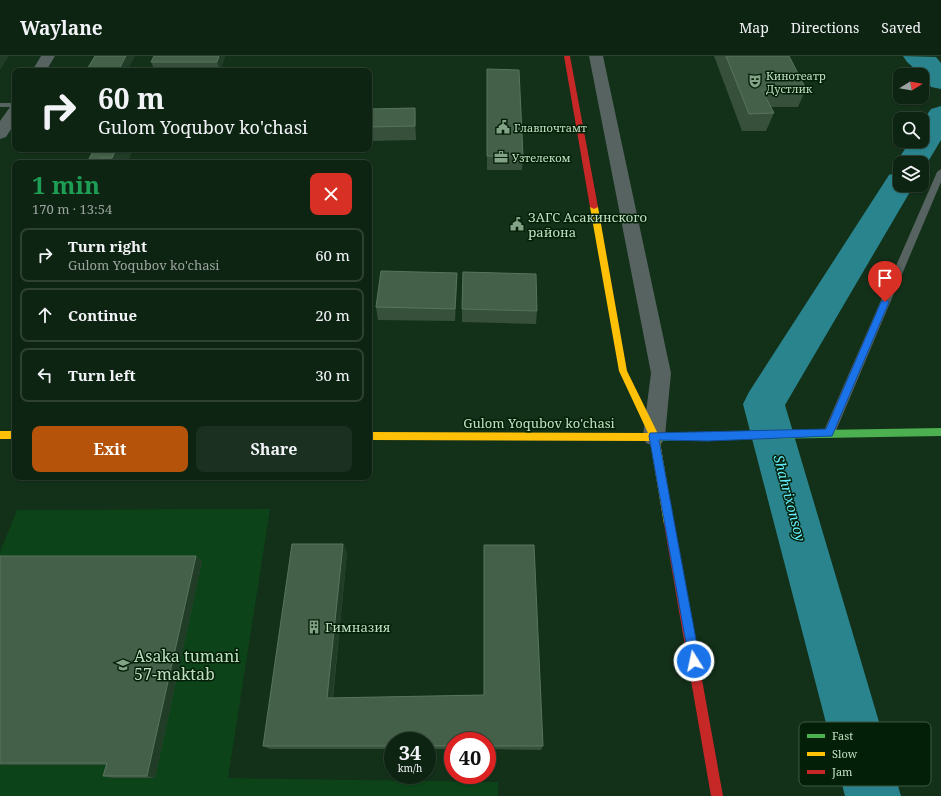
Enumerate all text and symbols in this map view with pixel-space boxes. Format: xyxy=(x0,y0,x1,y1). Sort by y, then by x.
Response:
text: Waylane xyxy=(20,15,103,41)
text: Map xyxy=(739,18,769,37)
text: Directions xyxy=(791,18,859,37)
text: Saved xyxy=(881,18,921,37)
place label: Кинотеатр Дустлик xyxy=(766,68,826,96)
north arrow xyxy=(893,68,929,104)
map controls xyxy=(893,68,929,192)
theatre icon: Кинотеатр Дустлик xyxy=(747,73,763,89)
text: 60 m xyxy=(98,79,165,117)
icon: right xyxy=(32,84,84,136)
button: search xyxy=(893,112,929,148)
text: Gulom Yoqubov ko'chasi xyxy=(98,115,308,139)
public building icon: Главпочтамт xyxy=(495,119,511,135)
place label: Главпочтамт xyxy=(514,120,587,135)
office icon: Узтелеком xyxy=(493,149,509,165)
place label: Узтелеком xyxy=(512,150,571,165)
button: layers xyxy=(893,156,929,192)
text: 1 min xyxy=(32,168,100,201)
button: close xyxy=(310,173,352,215)
text: 170 m · 13:54 xyxy=(32,200,112,218)
place label: ЗАГС Асакинского района xyxy=(528,208,647,241)
public building icon: ЗАГС Асакинского района xyxy=(509,216,525,232)
text: Turn right xyxy=(68,236,147,256)
icon: right xyxy=(34,244,56,266)
text: 60 m xyxy=(315,245,350,265)
text: Gulom Yoqubov ko'chasi xyxy=(68,256,220,274)
pin xyxy=(868,261,902,302)
icon: arrive xyxy=(874,267,896,289)
icon: ahead xyxy=(34,304,56,326)
text: Continue xyxy=(68,305,137,325)
text: 20 m xyxy=(315,305,350,325)
icon: left xyxy=(34,364,56,386)
text: Turn left xyxy=(68,365,136,385)
text: 30 m xyxy=(315,365,350,385)
street label: Gulom Yoqubov ko'chasi xyxy=(463,414,615,432)
button: Exit xyxy=(32,426,188,472)
button: Share xyxy=(196,426,352,472)
water label: Shahrixonsoy xyxy=(769,453,811,543)
place label: Гимназия xyxy=(325,618,390,636)
building icon: Гимназия xyxy=(306,619,322,635)
position arrow xyxy=(673,640,715,682)
place label: Asaka tumani 57-maktab xyxy=(134,645,239,685)
school or university icon: Asaka tumani 57-maktab xyxy=(115,657,131,673)
legend xyxy=(799,722,931,786)
text: Fast xyxy=(832,728,853,743)
speed limit sign: 40 xyxy=(444,732,496,784)
text: 34 xyxy=(399,739,421,766)
text: Slow xyxy=(832,746,858,761)
text: km/h xyxy=(398,761,422,775)
text: Jam xyxy=(831,764,853,779)

